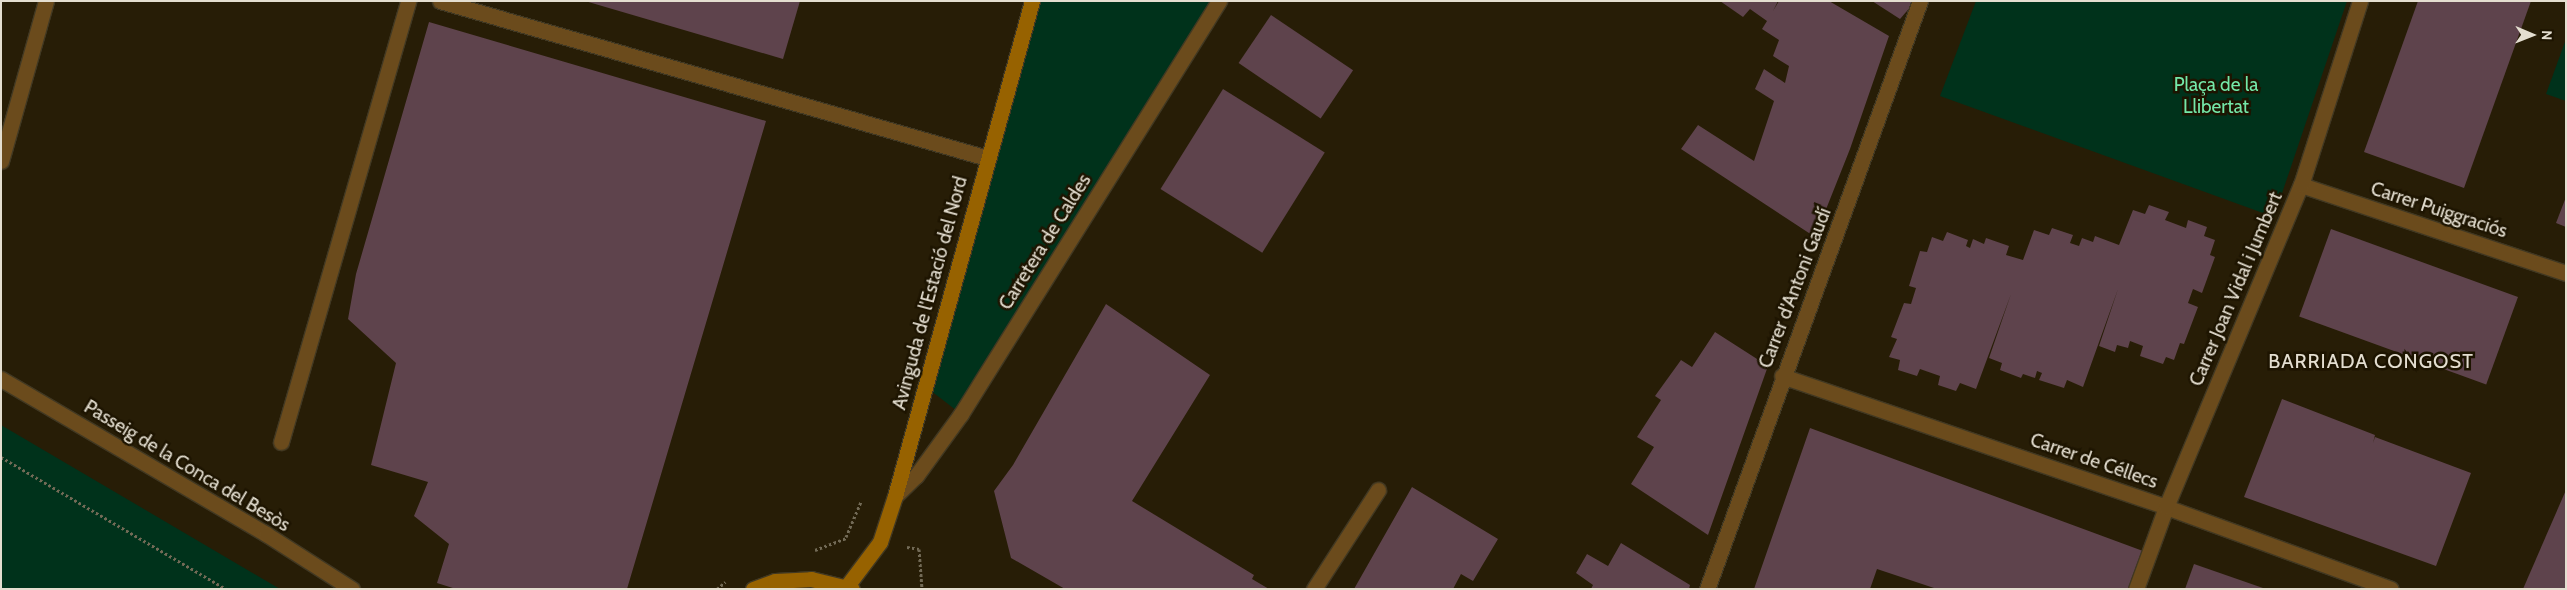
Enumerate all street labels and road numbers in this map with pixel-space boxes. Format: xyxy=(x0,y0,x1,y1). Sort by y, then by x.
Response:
street label: Carretera de Caldes xyxy=(994,170,1096,314)
street label: Avinguda de l'Estació del Nord xyxy=(888,174,972,412)
street label: Carrer Puiggraciós xyxy=(2368,177,2510,243)
street label: Carrer Joan Vidal i Jumbert xyxy=(2185,188,2287,390)
street label: Carrer d'Antoni Gaudí xyxy=(1754,205,1836,371)
street label: Passeig de la Conca del Besòs xyxy=(80,395,294,537)
street label: Carrer de Céllecs xyxy=(2027,429,2161,493)

